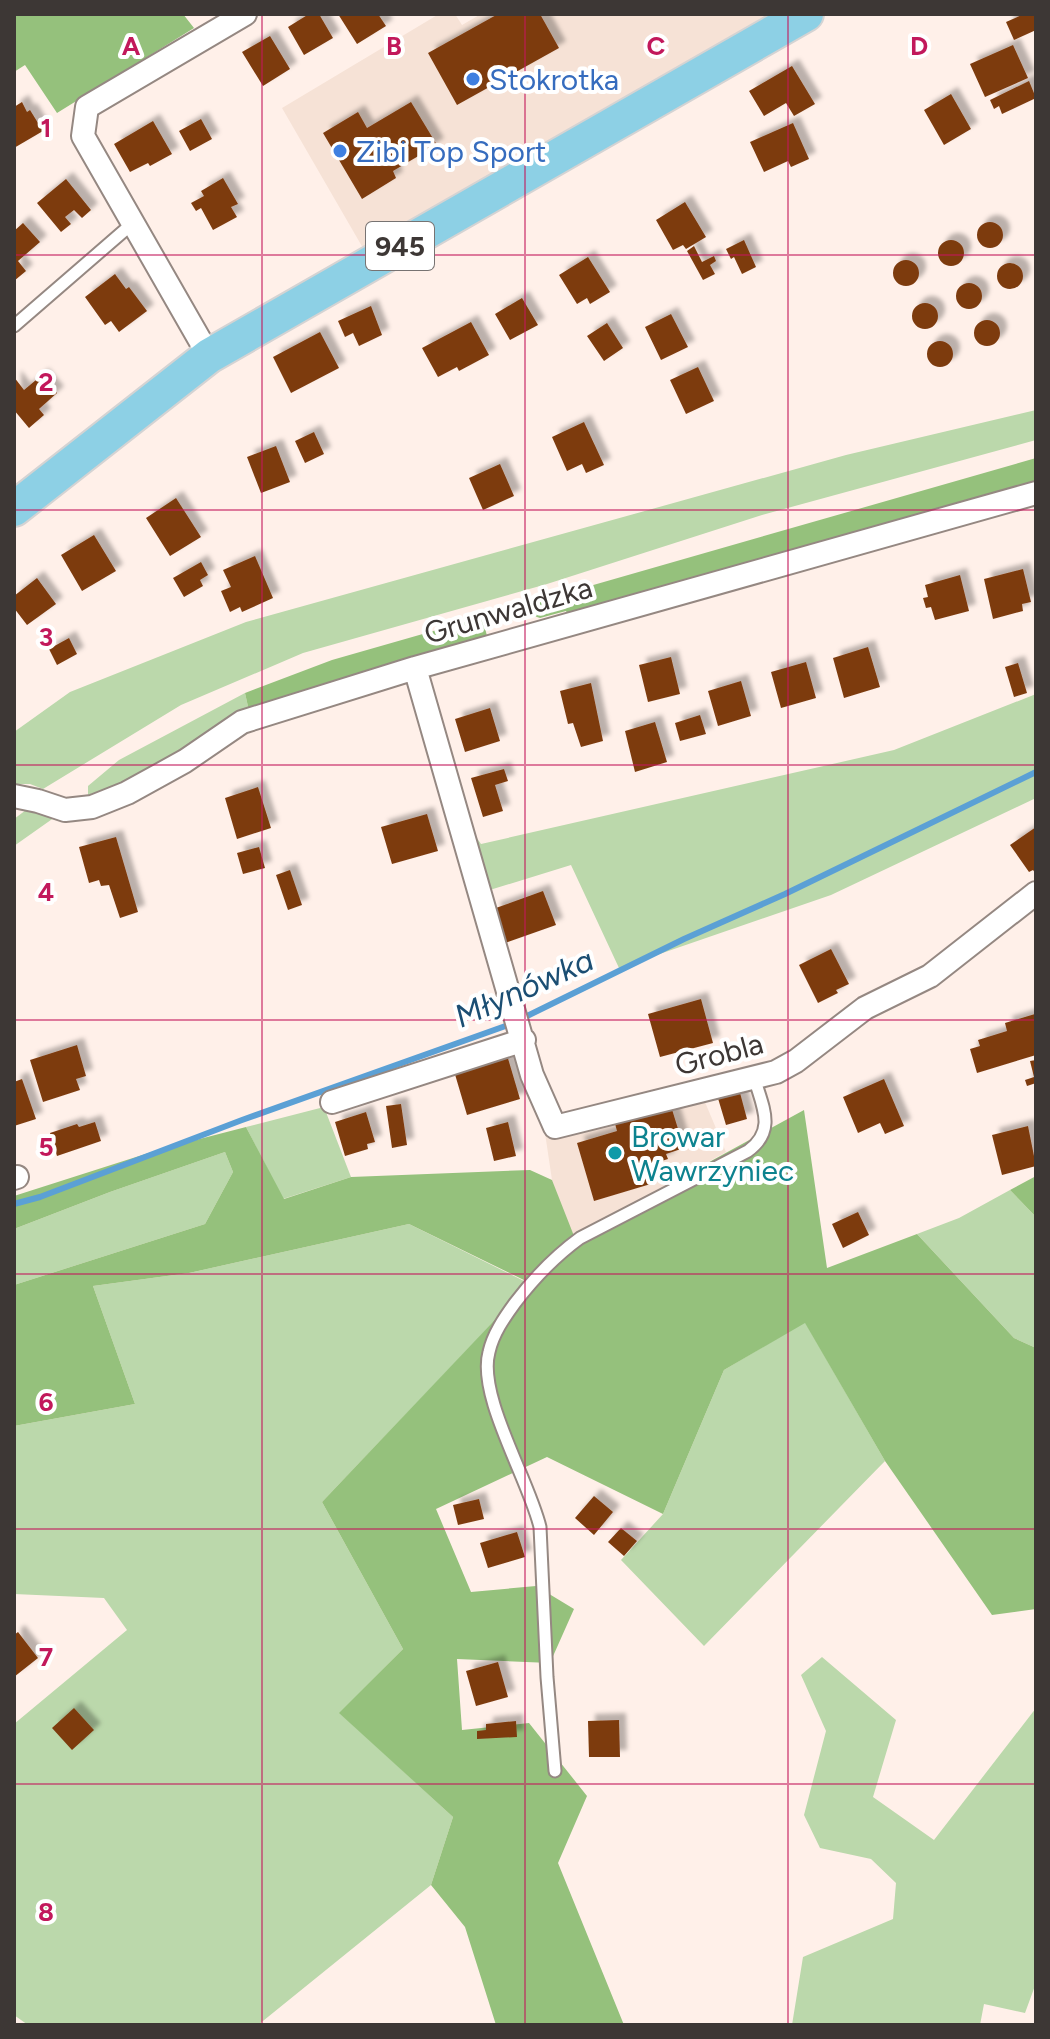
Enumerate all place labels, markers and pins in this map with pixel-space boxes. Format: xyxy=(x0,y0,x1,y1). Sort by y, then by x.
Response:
place label: Stokrotka xyxy=(489,61,619,98)
marker: Stokrotka xyxy=(464,70,482,88)
place label: Zibi Top Sport xyxy=(356,133,546,170)
marker: Zibi Top Sport xyxy=(331,142,349,160)
place label: Browar Wawrzyniec xyxy=(631,1118,794,1189)
marker: Browar Wawrzyniec xyxy=(606,1144,624,1162)

